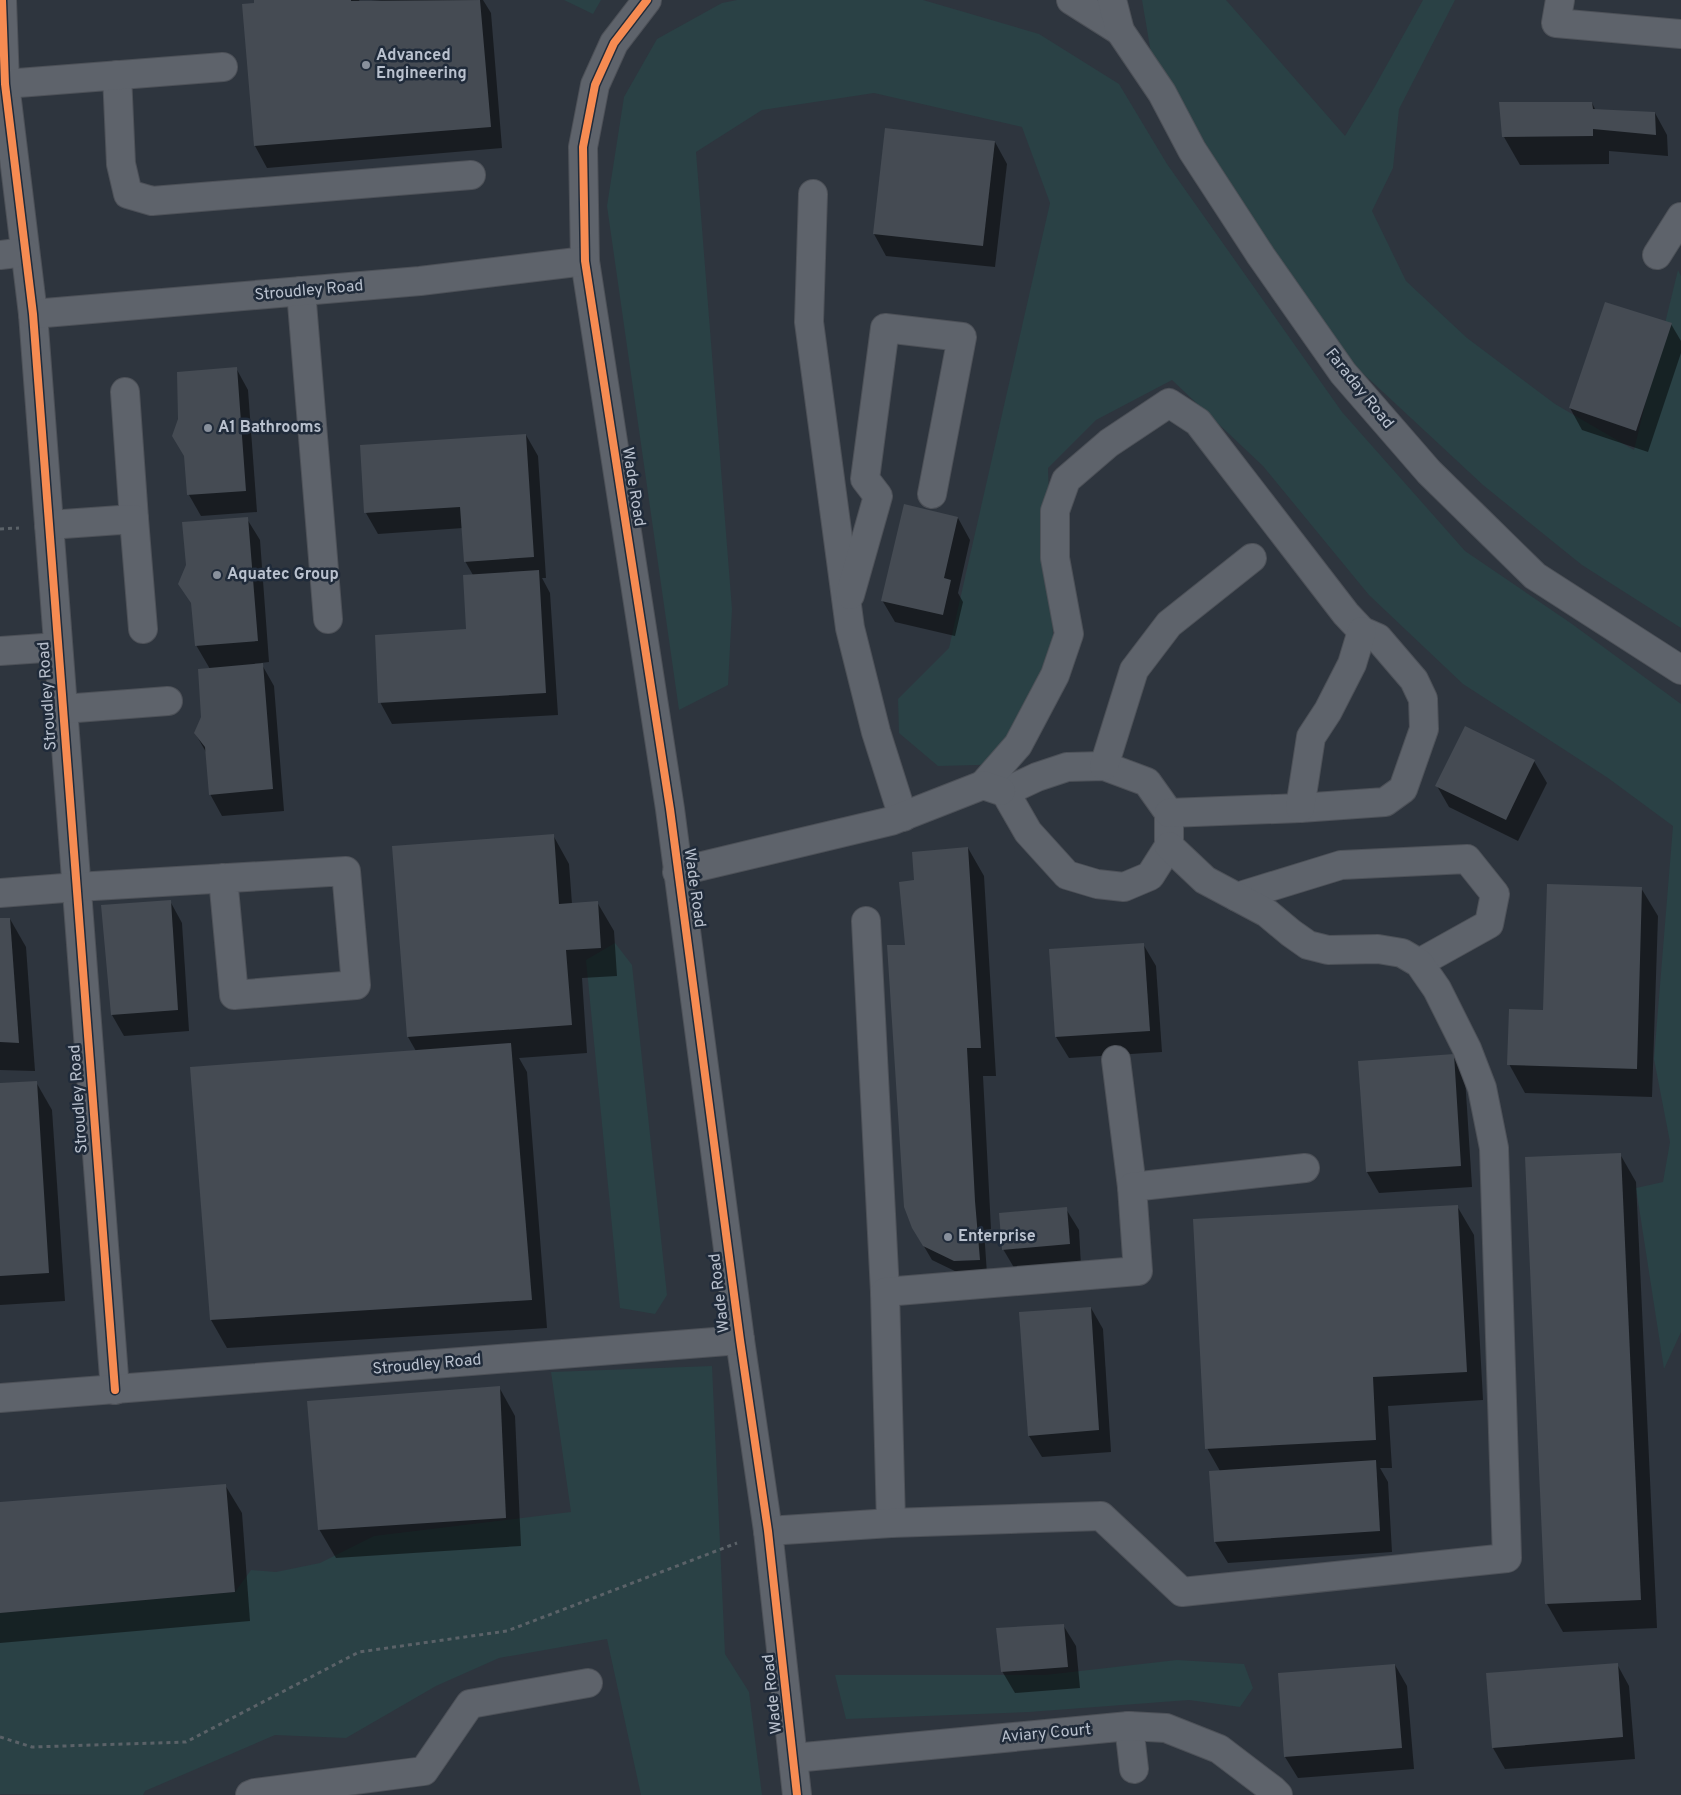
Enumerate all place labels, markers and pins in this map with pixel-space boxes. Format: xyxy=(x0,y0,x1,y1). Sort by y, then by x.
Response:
place label: Advanced Engineering xyxy=(376,46,467,84)
marker: Advanced Engineering xyxy=(360,59,372,71)
place label: A1 Bathrooms xyxy=(218,418,321,438)
marker: A1 Bathrooms xyxy=(202,422,214,434)
place label: Aquatec Group xyxy=(227,565,339,585)
marker: Aquatec Group xyxy=(211,569,223,581)
place label: Enterprise xyxy=(958,1227,1036,1247)
marker: Enterprise xyxy=(942,1231,954,1243)

